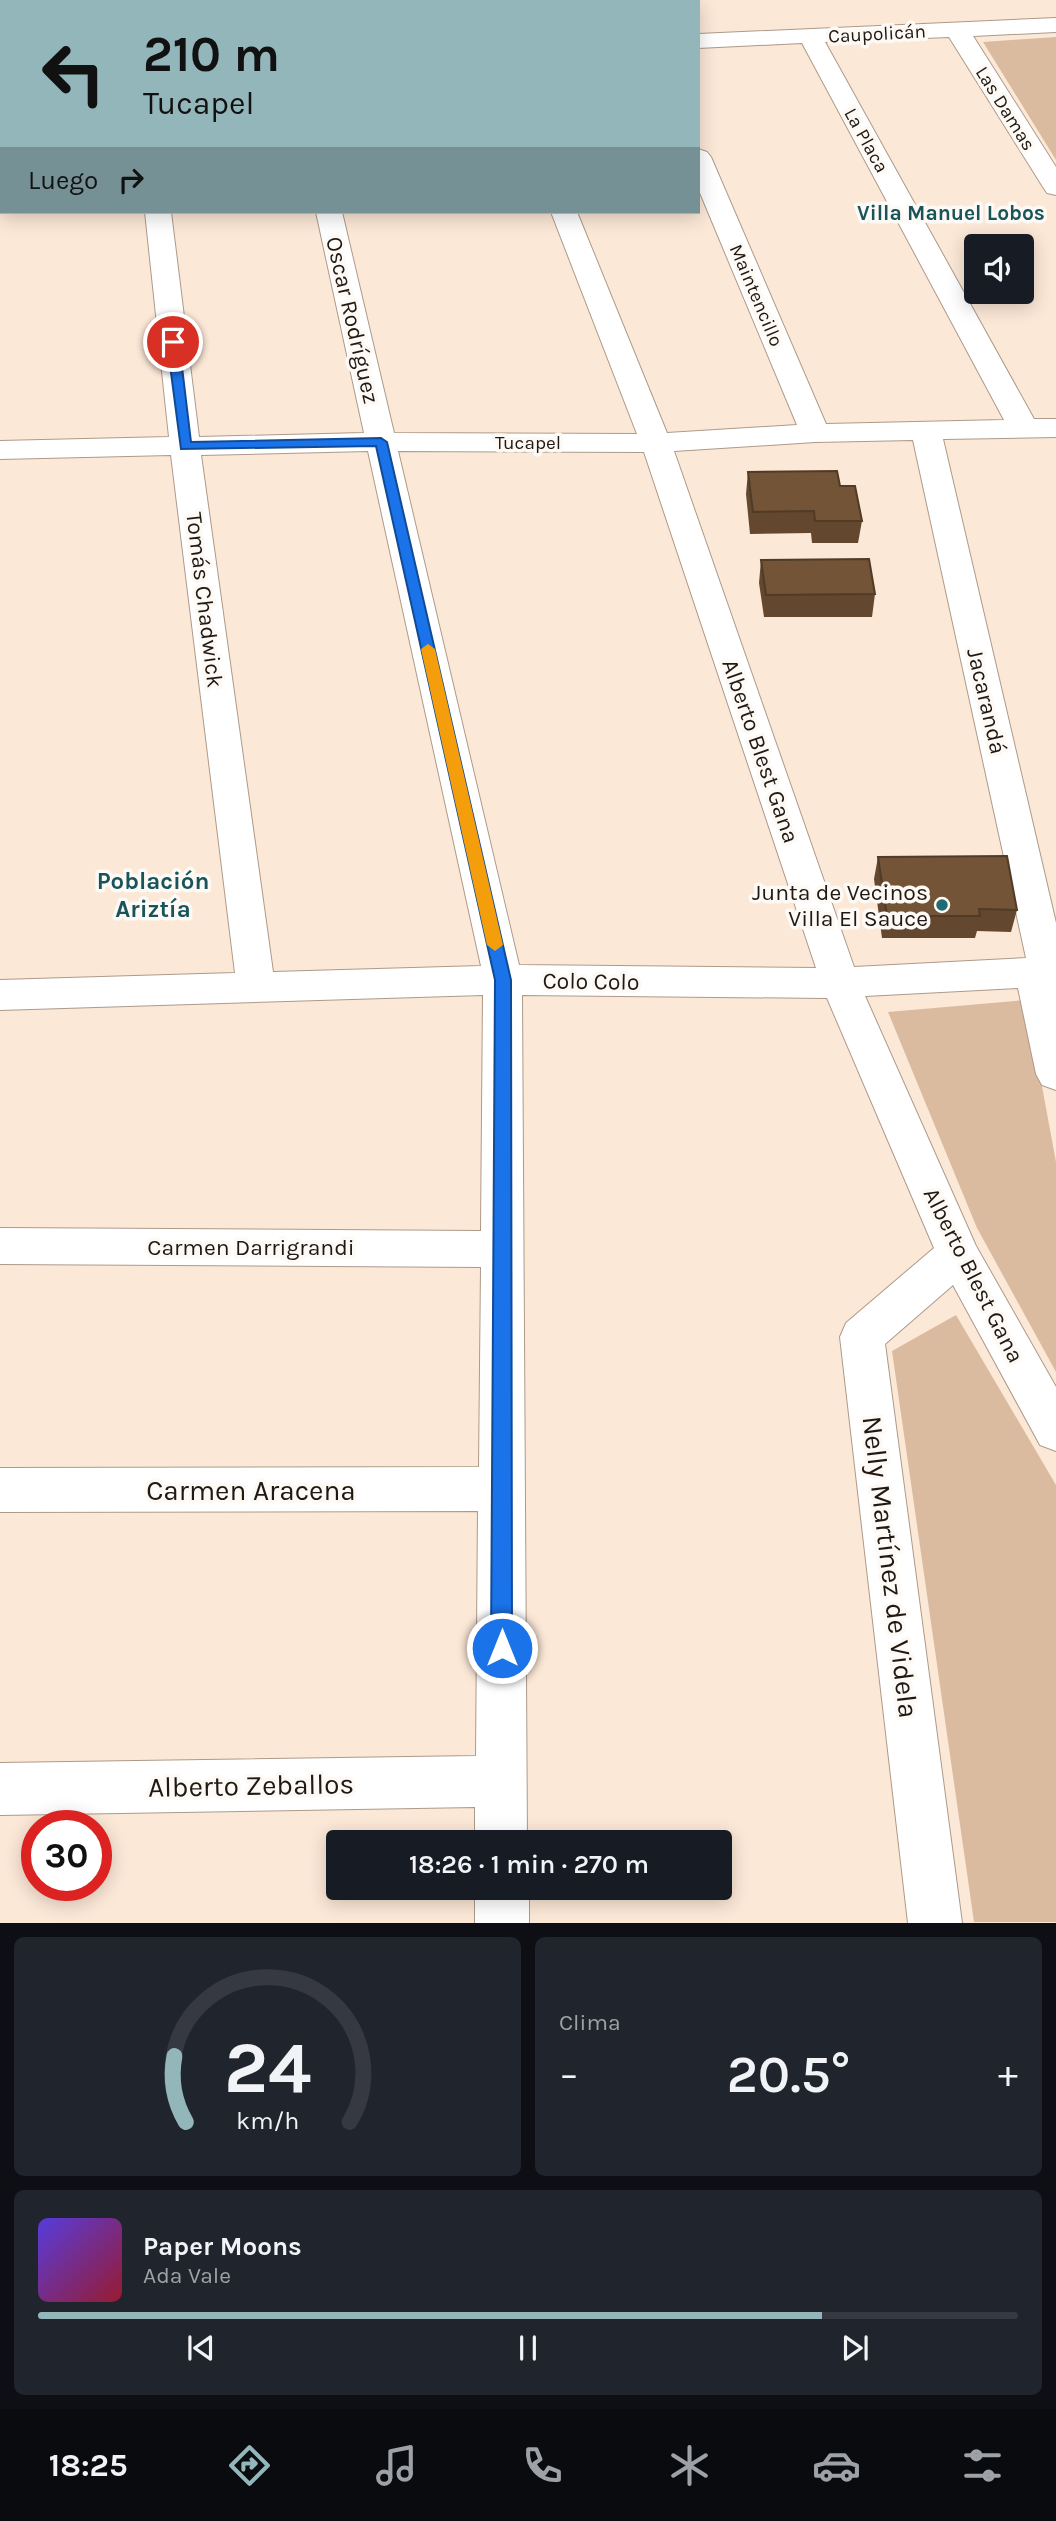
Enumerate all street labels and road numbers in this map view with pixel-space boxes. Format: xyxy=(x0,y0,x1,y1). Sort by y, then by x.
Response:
street label: Caupolicán xyxy=(828,20,926,48)
street label: Las Damas xyxy=(971,62,1040,155)
street label: La Placa xyxy=(839,104,893,177)
street label: Oscar Rodríguez xyxy=(320,234,385,406)
street label: Maintencillo xyxy=(725,241,787,350)
street label: Tucapel xyxy=(495,432,561,454)
street label: Tomás Chadwick xyxy=(180,511,229,689)
street label: Jacarandá xyxy=(961,646,1012,757)
street label: Alberto Blest Gana xyxy=(716,656,805,847)
street label: Colo Colo xyxy=(542,967,640,996)
street label: Alberto Blest Gana xyxy=(918,1183,1029,1367)
street label: Carmen Darrigrandi xyxy=(147,1234,355,1261)
street label: Nelly Martínez de Videla xyxy=(856,1414,925,1720)
street label: Carmen Aracena xyxy=(146,1474,356,1507)
street label: Alberto Zeballos xyxy=(148,1767,354,1804)

